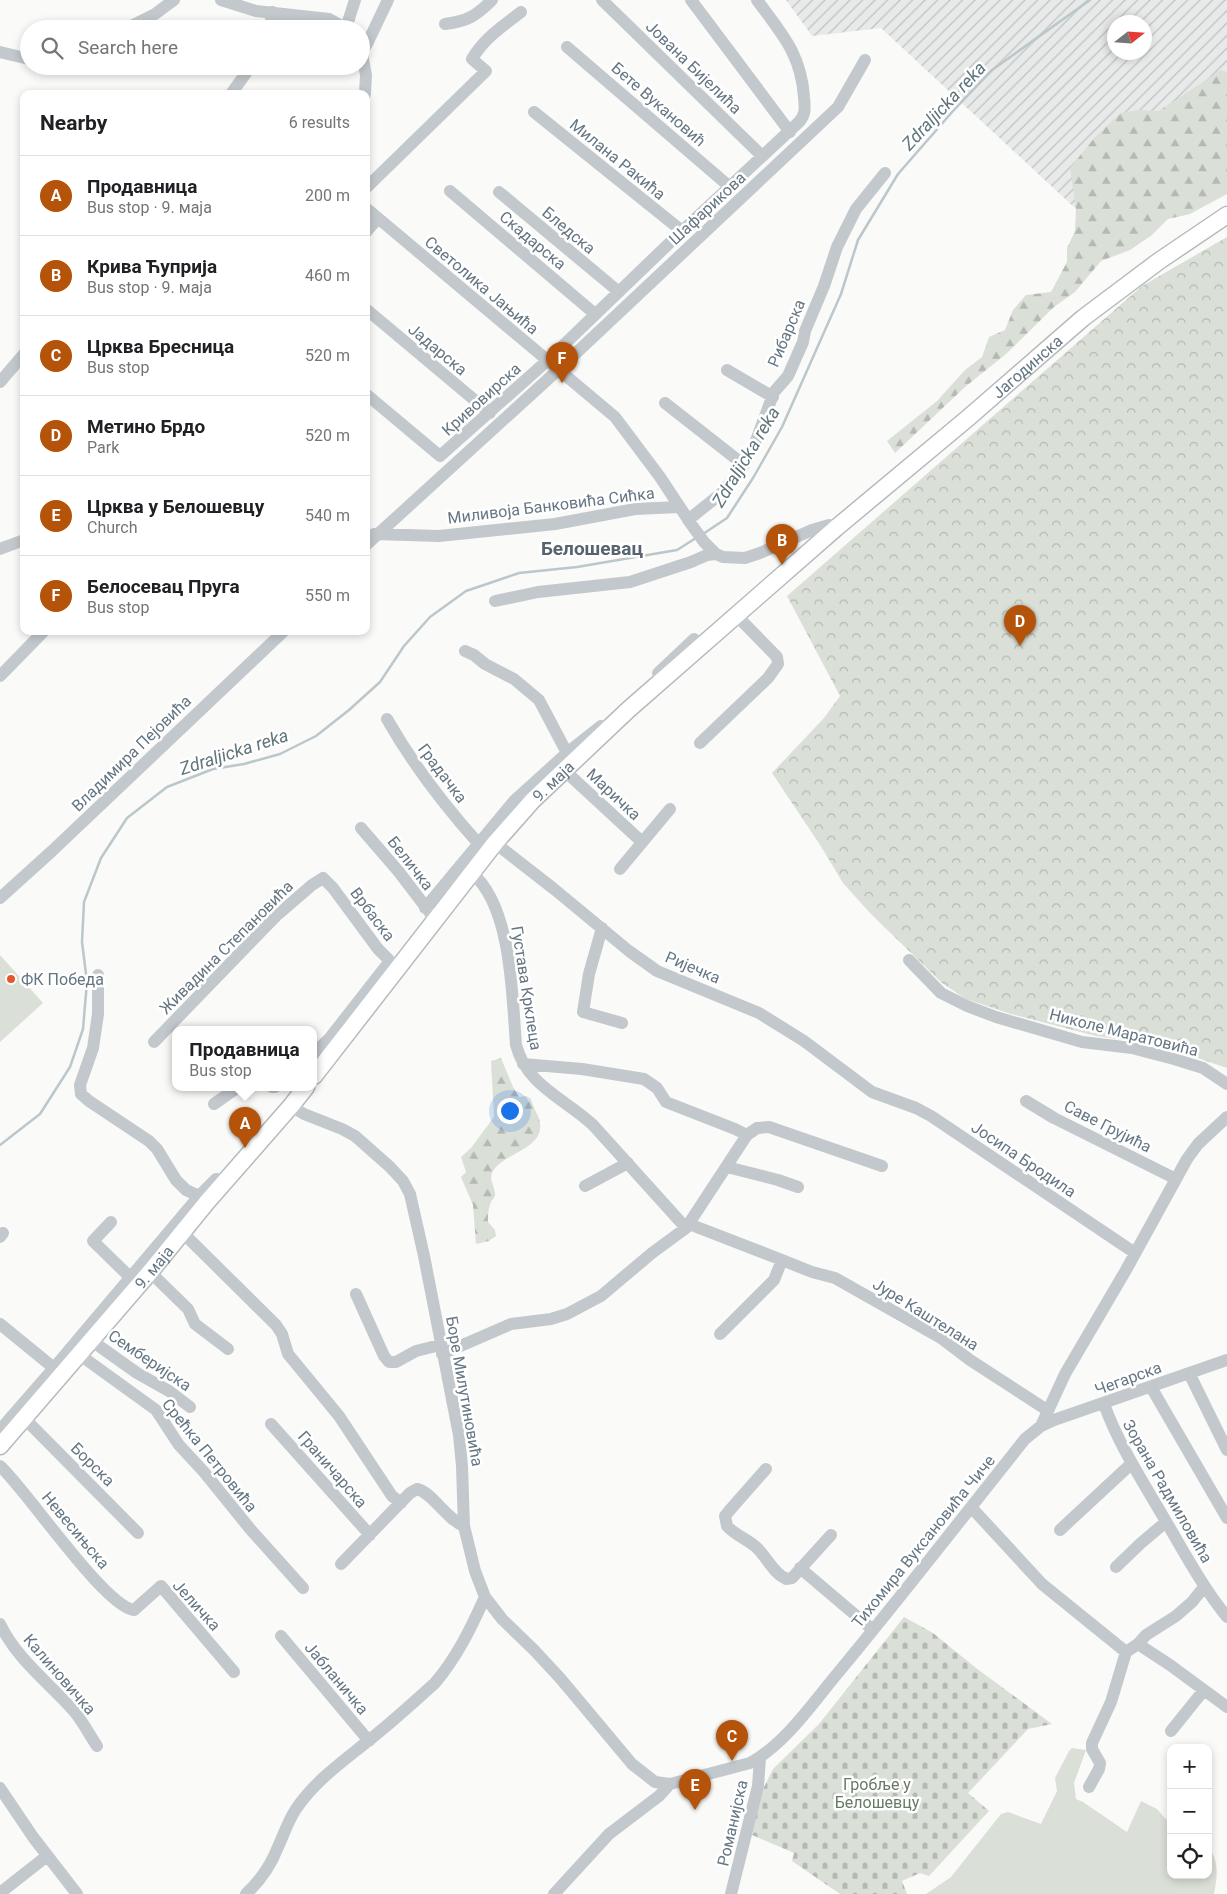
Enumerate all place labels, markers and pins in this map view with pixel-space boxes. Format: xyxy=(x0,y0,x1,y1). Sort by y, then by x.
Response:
pin: F xyxy=(546,342,578,383)
pin: B xyxy=(766,524,798,565)
pin: D xyxy=(1004,605,1036,646)
place label: ФК Победа xyxy=(21,970,104,989)
marker: ФК Победа xyxy=(5,973,17,985)
pin: A xyxy=(229,1107,261,1148)
pin: C xyxy=(716,1720,748,1761)
pin: E xyxy=(679,1769,711,1810)

